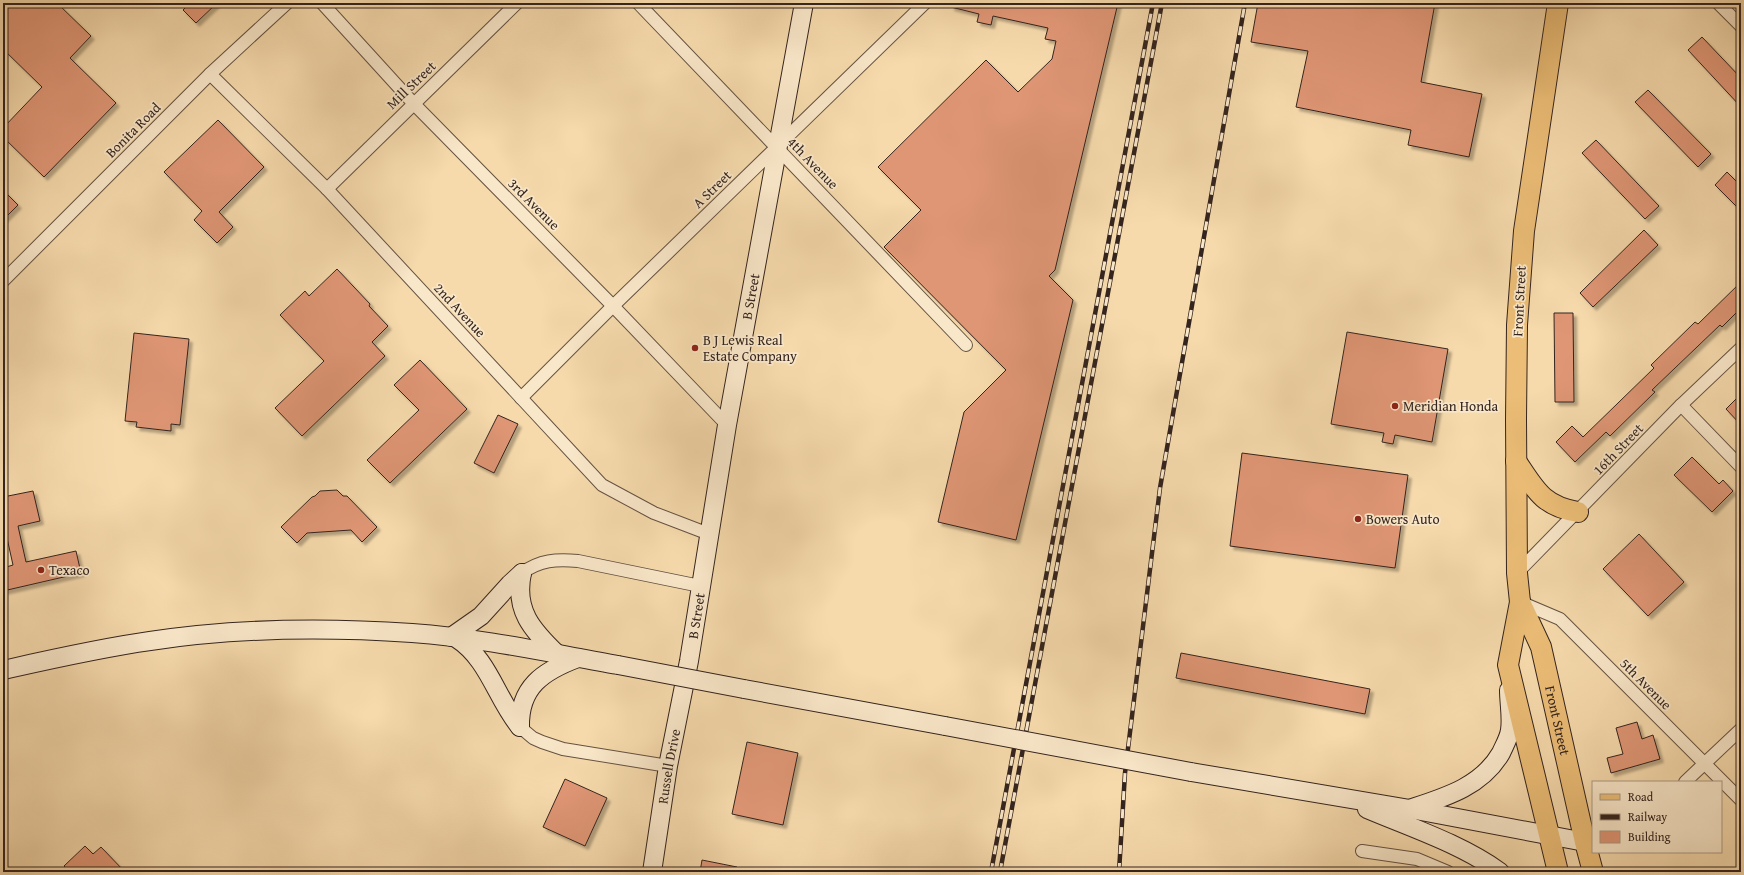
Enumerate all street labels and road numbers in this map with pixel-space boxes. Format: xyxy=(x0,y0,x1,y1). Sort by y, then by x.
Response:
street label: Mill Street xyxy=(382,56,440,114)
street label: Bonita Road xyxy=(101,98,165,162)
street label: 4th Avenue xyxy=(783,132,843,194)
street label: A Street xyxy=(688,165,736,213)
street label: 3rd Avenue xyxy=(504,174,565,235)
street label: Front Street xyxy=(1507,265,1531,337)
street label: B Street xyxy=(736,272,764,321)
street label: 2nd Avenue xyxy=(429,278,491,342)
street label: 16th Street xyxy=(1588,419,1648,479)
street label: B Street xyxy=(683,591,710,640)
street label: 5th Avenue xyxy=(1616,654,1677,715)
street label: Front Street xyxy=(1540,684,1575,757)
street label: Russell Drive xyxy=(652,727,685,805)

